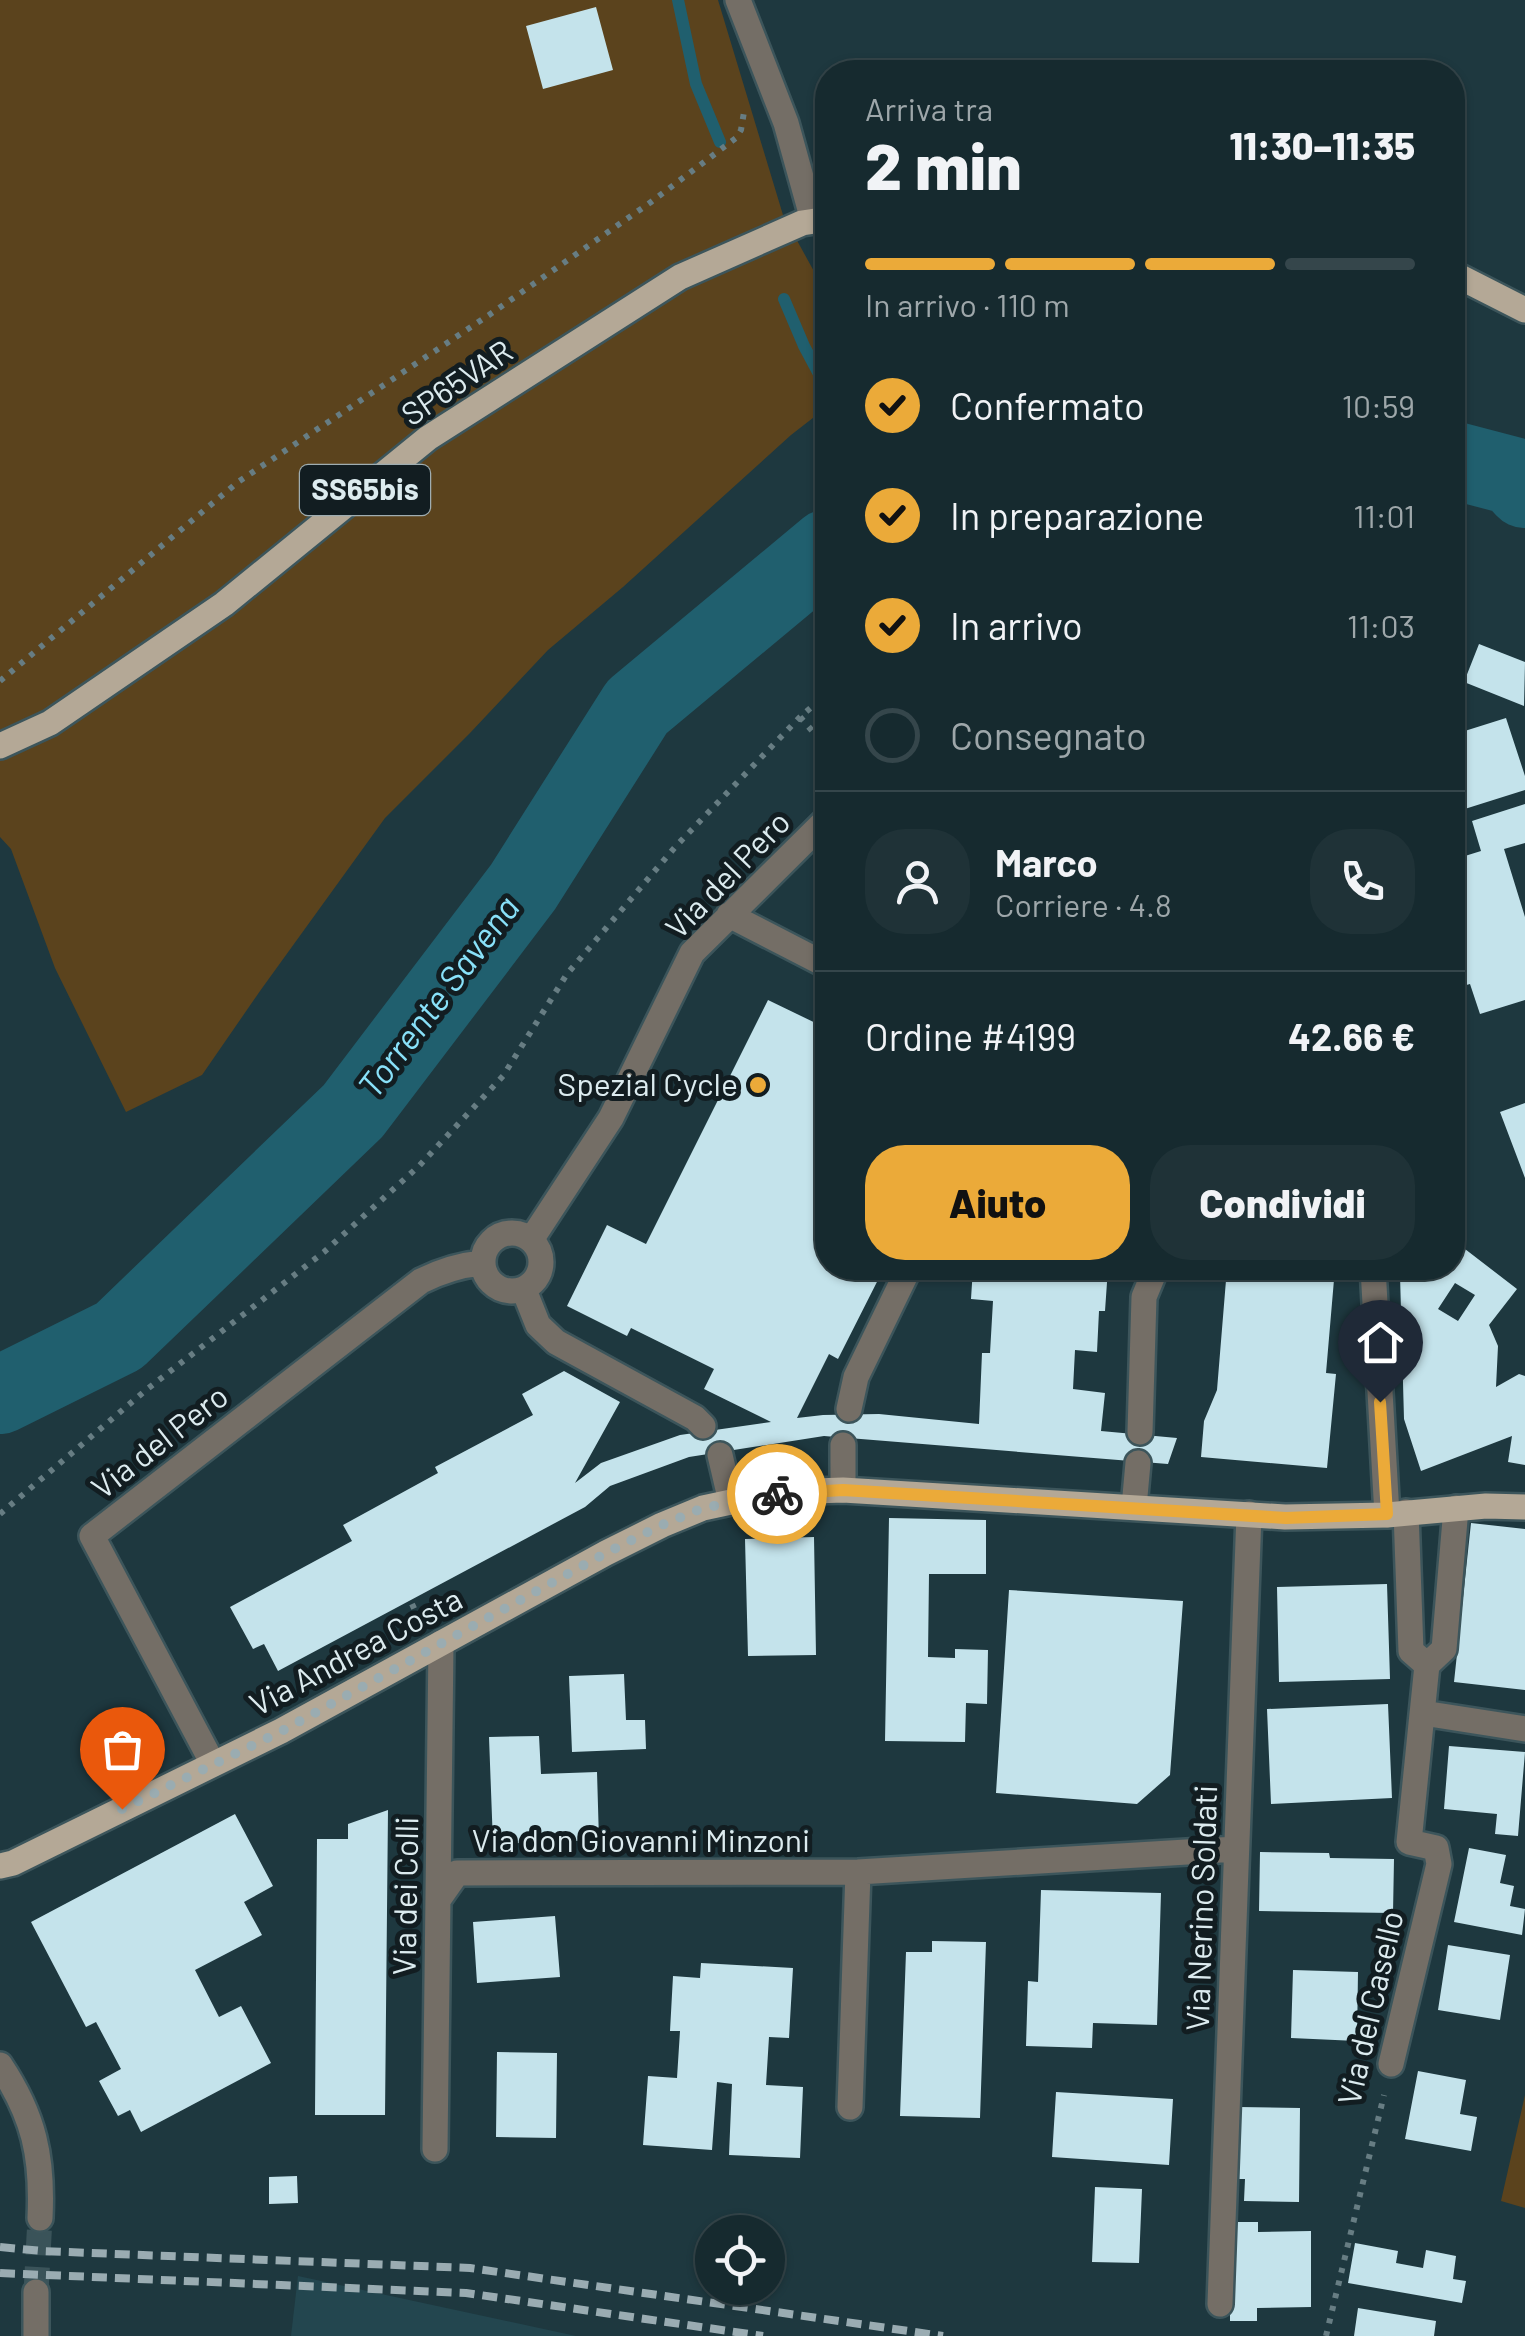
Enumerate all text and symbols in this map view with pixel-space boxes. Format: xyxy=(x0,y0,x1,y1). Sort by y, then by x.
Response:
text: Arriva tra xyxy=(865,89,993,127)
text: 11:30–11:35 xyxy=(1229,122,1415,168)
text: 2 min xyxy=(865,125,1022,203)
text: In arrivo · 110 m xyxy=(865,285,1070,323)
street label: SP65VAR xyxy=(393,331,519,432)
icon: check xyxy=(865,378,920,433)
text: Confermato xyxy=(950,382,1145,428)
text: 10:59 xyxy=(1342,386,1415,424)
road number: SS65bis xyxy=(300,465,430,515)
icon: check xyxy=(865,488,920,543)
text: In preparazione xyxy=(950,492,1204,538)
text: 11:01 xyxy=(1353,496,1415,534)
icon: check xyxy=(865,598,920,653)
text: In arrivo xyxy=(950,602,1083,648)
text: 11:03 xyxy=(1347,606,1415,644)
text: Consegnato xyxy=(950,712,1147,758)
street label: Via del Pero xyxy=(656,802,797,945)
button: person xyxy=(865,829,970,934)
button: phone xyxy=(1310,829,1415,934)
text: Marco xyxy=(995,839,1098,885)
text: Corriere · 4.8 xyxy=(995,885,1172,923)
water label: Torrente Savena xyxy=(348,887,527,1105)
text: Ordine #4199 xyxy=(865,1013,1076,1059)
text: 42.66 € xyxy=(1288,1013,1415,1059)
place label: Spezial Cycle xyxy=(558,1064,738,1102)
marker: Spezial Cycle xyxy=(747,1074,769,1096)
button: Aiuto xyxy=(865,1145,1130,1260)
button: Condividi xyxy=(1150,1145,1415,1260)
pin xyxy=(1338,1300,1423,1403)
icon: home xyxy=(1353,1315,1408,1370)
street label: Via del Pero xyxy=(83,1375,234,1505)
courier xyxy=(727,1444,827,1544)
icon: bike xyxy=(750,1467,805,1522)
street label: Via Andrea Costa xyxy=(242,1578,468,1722)
pin xyxy=(80,1707,165,1810)
icon: bag xyxy=(95,1722,150,1777)
street label: Via Nerino Soldati xyxy=(1177,1784,1223,2032)
street label: Via dei Colli xyxy=(384,1816,424,1976)
street label: Via don Giovanni Minzoni xyxy=(472,1820,810,1858)
street label: Via del Casello xyxy=(1328,1907,1410,2108)
map controls xyxy=(695,2215,785,2305)
button: locate xyxy=(695,2215,785,2305)

